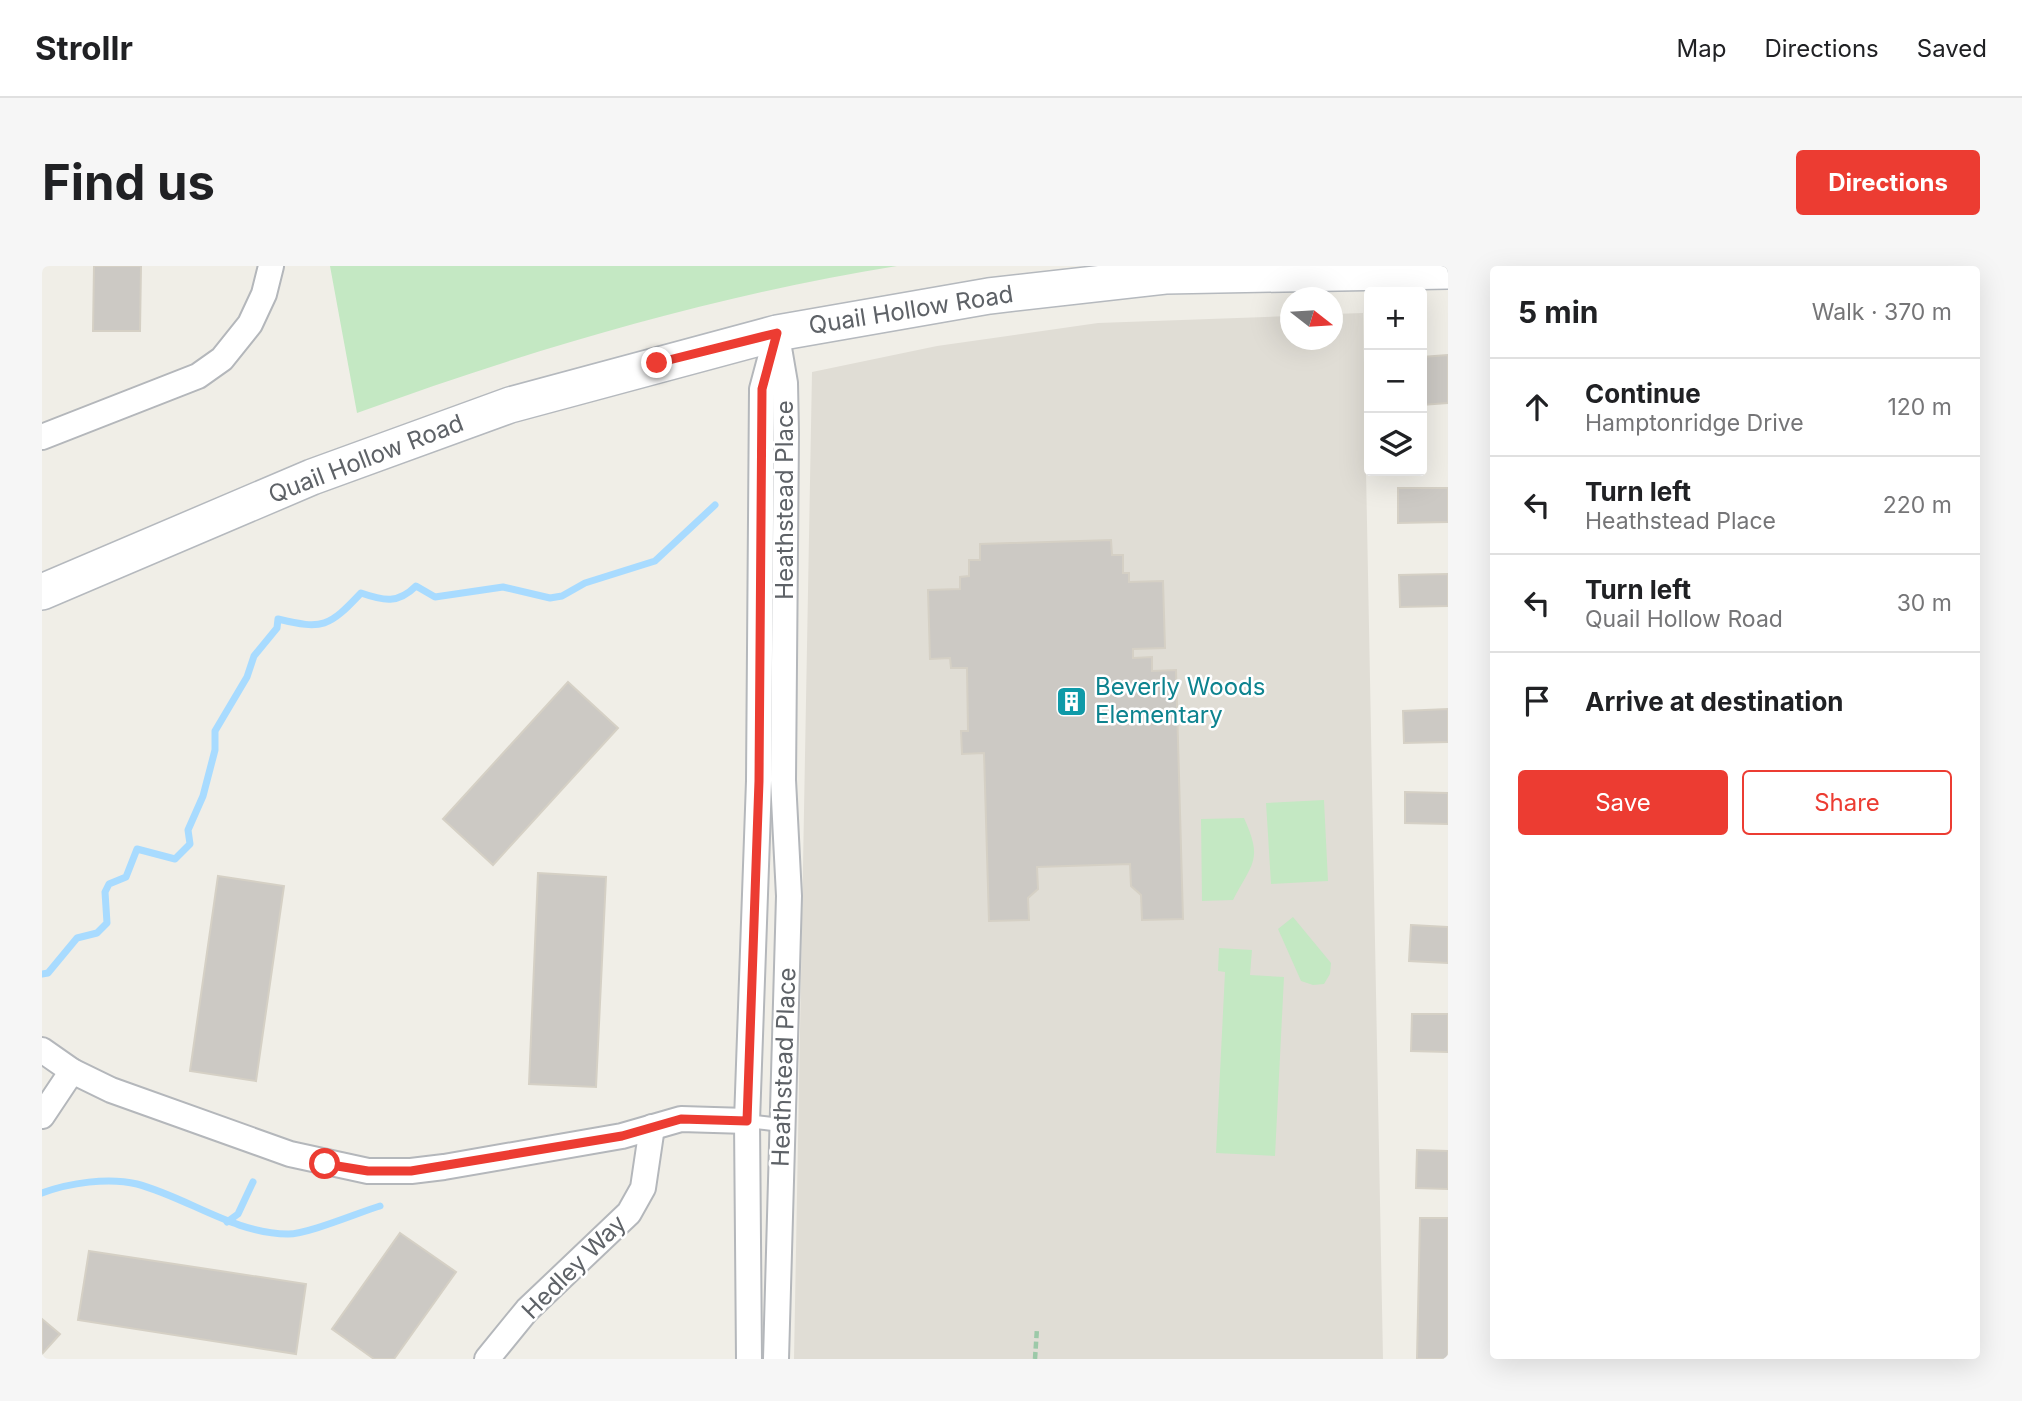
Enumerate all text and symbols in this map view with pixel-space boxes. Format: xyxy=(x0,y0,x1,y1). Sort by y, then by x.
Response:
text: Strollr xyxy=(35,28,133,68)
text: Map xyxy=(1677,34,1726,63)
text: Directions xyxy=(1764,34,1879,63)
text: Saved xyxy=(1917,34,1987,63)
button: Directions xyxy=(1796,150,1980,215)
text: Find us xyxy=(42,153,215,212)
street label: Quail Hollow Road xyxy=(807,279,1015,340)
north arrow xyxy=(1280,287,1343,350)
map controls xyxy=(1364,287,1427,476)
button: + xyxy=(1364,287,1427,350)
text: 5 min xyxy=(1518,294,1598,330)
text: Walk · 370 m xyxy=(1812,298,1952,326)
route end xyxy=(641,347,672,378)
button: − xyxy=(1364,350,1427,413)
text: Continue xyxy=(1585,378,1701,409)
icon: ahead xyxy=(1518,388,1556,426)
text: 120 m xyxy=(1887,393,1952,421)
street label: Heathstead Place xyxy=(770,400,799,600)
street label: Quail Hollow Road xyxy=(264,408,467,509)
text: Hamptonridge Drive xyxy=(1585,409,1804,437)
button: layers xyxy=(1364,413,1427,476)
text: Turn left xyxy=(1585,476,1691,507)
icon: left xyxy=(1518,486,1556,524)
text: 220 m xyxy=(1883,491,1952,519)
text: Heathstead Place xyxy=(1585,507,1776,535)
text: Turn left xyxy=(1585,574,1691,605)
icon: left xyxy=(1518,584,1556,622)
text: 30 m xyxy=(1897,589,1952,617)
text: Quail Hollow Road xyxy=(1585,605,1783,633)
place label: Beverly Woods Elementary xyxy=(1095,672,1265,729)
icon: arrive xyxy=(1518,682,1556,720)
building icon: Beverly Woods Elementary xyxy=(1055,684,1089,718)
text: Arrive at destination xyxy=(1585,686,1844,717)
button: Save xyxy=(1518,770,1728,835)
button: Share xyxy=(1742,770,1952,835)
street label: Heathstead Place xyxy=(766,967,801,1167)
route start xyxy=(309,1148,340,1179)
street label: Hedley Way xyxy=(516,1209,632,1325)

